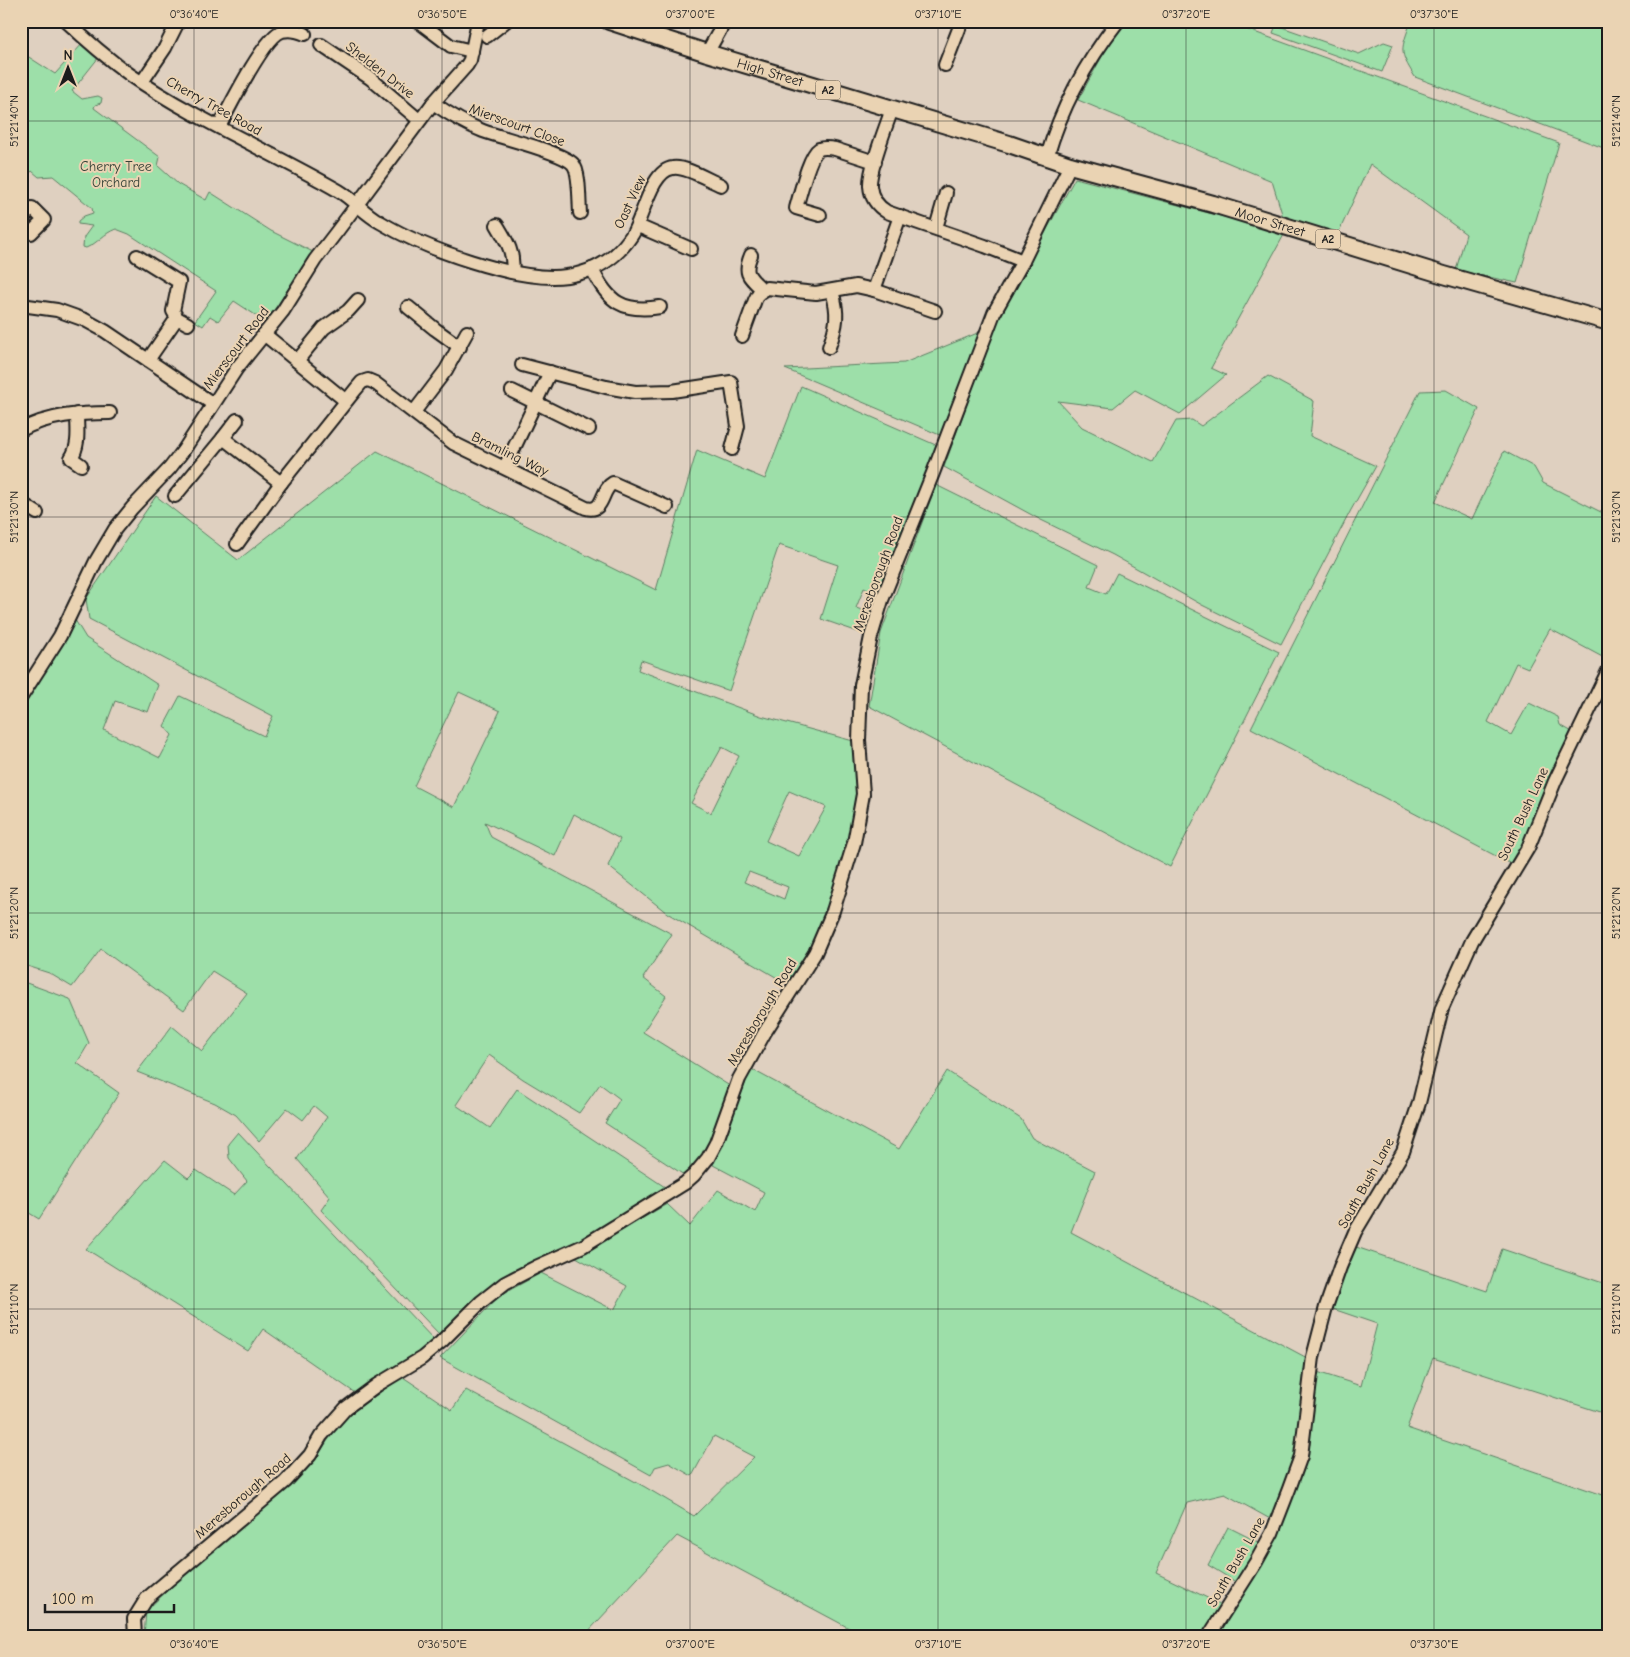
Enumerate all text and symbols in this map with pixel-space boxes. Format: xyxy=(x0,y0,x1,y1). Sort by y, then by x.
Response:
text: 0°36'40"E xyxy=(170,7,218,21)
text: 0°36'50"E xyxy=(417,7,467,21)
text: 0°37'00"E xyxy=(665,7,715,21)
text: 0°37'10"E xyxy=(915,7,961,21)
text: 0°37'20"E xyxy=(1162,7,1210,21)
text: 0°37'30"E xyxy=(1410,7,1458,21)
street label: Shelden Drive xyxy=(342,38,418,102)
north arrow xyxy=(42,42,92,92)
text: N xyxy=(63,47,73,64)
street label: High Street xyxy=(735,54,806,90)
street label: Cherry Tree Road xyxy=(163,73,265,139)
road number: A2 xyxy=(816,80,840,100)
text: 51°21'40"N xyxy=(7,95,21,147)
text: 51°21'40"N xyxy=(1609,95,1623,147)
street label: Mierscourt Close xyxy=(467,100,567,150)
park label: Cherry Tree Orchard xyxy=(80,158,152,191)
street label: Oast View xyxy=(610,172,650,231)
street label: Moor Street xyxy=(1233,203,1308,241)
road number: A2 xyxy=(1316,230,1340,248)
street label: Mierscourt Road xyxy=(199,303,273,393)
street label: Bramling Way xyxy=(469,428,552,480)
text: 51°21'30"N xyxy=(7,491,21,543)
text: 51°21'30"N xyxy=(1609,491,1623,543)
street label: Meresborough Road xyxy=(849,514,907,634)
street label: South Bush Lane xyxy=(1494,765,1552,863)
text: 51°21'20"N xyxy=(7,887,21,939)
text: 51°21'20"N xyxy=(1609,887,1623,939)
street label: Meresborough Road xyxy=(723,956,801,1068)
street label: South Bush Lane xyxy=(1334,1135,1398,1231)
text: 51°21'10"N xyxy=(7,1284,21,1334)
text: 51°21'10"N xyxy=(1609,1284,1623,1334)
street label: Meresborough Road xyxy=(192,1450,294,1542)
street label: South Bush Lane xyxy=(1203,1514,1269,1610)
scale bar xyxy=(45,1582,174,1614)
text: 100 m xyxy=(52,1590,94,1608)
text: 0°36'40"E xyxy=(170,1637,218,1651)
text: 0°36'50"E xyxy=(417,1637,467,1651)
text: 0°37'00"E xyxy=(665,1637,715,1651)
text: 0°37'10"E xyxy=(915,1637,961,1651)
text: 0°37'20"E xyxy=(1162,1637,1210,1651)
text: 0°37'30"E xyxy=(1410,1637,1458,1651)

